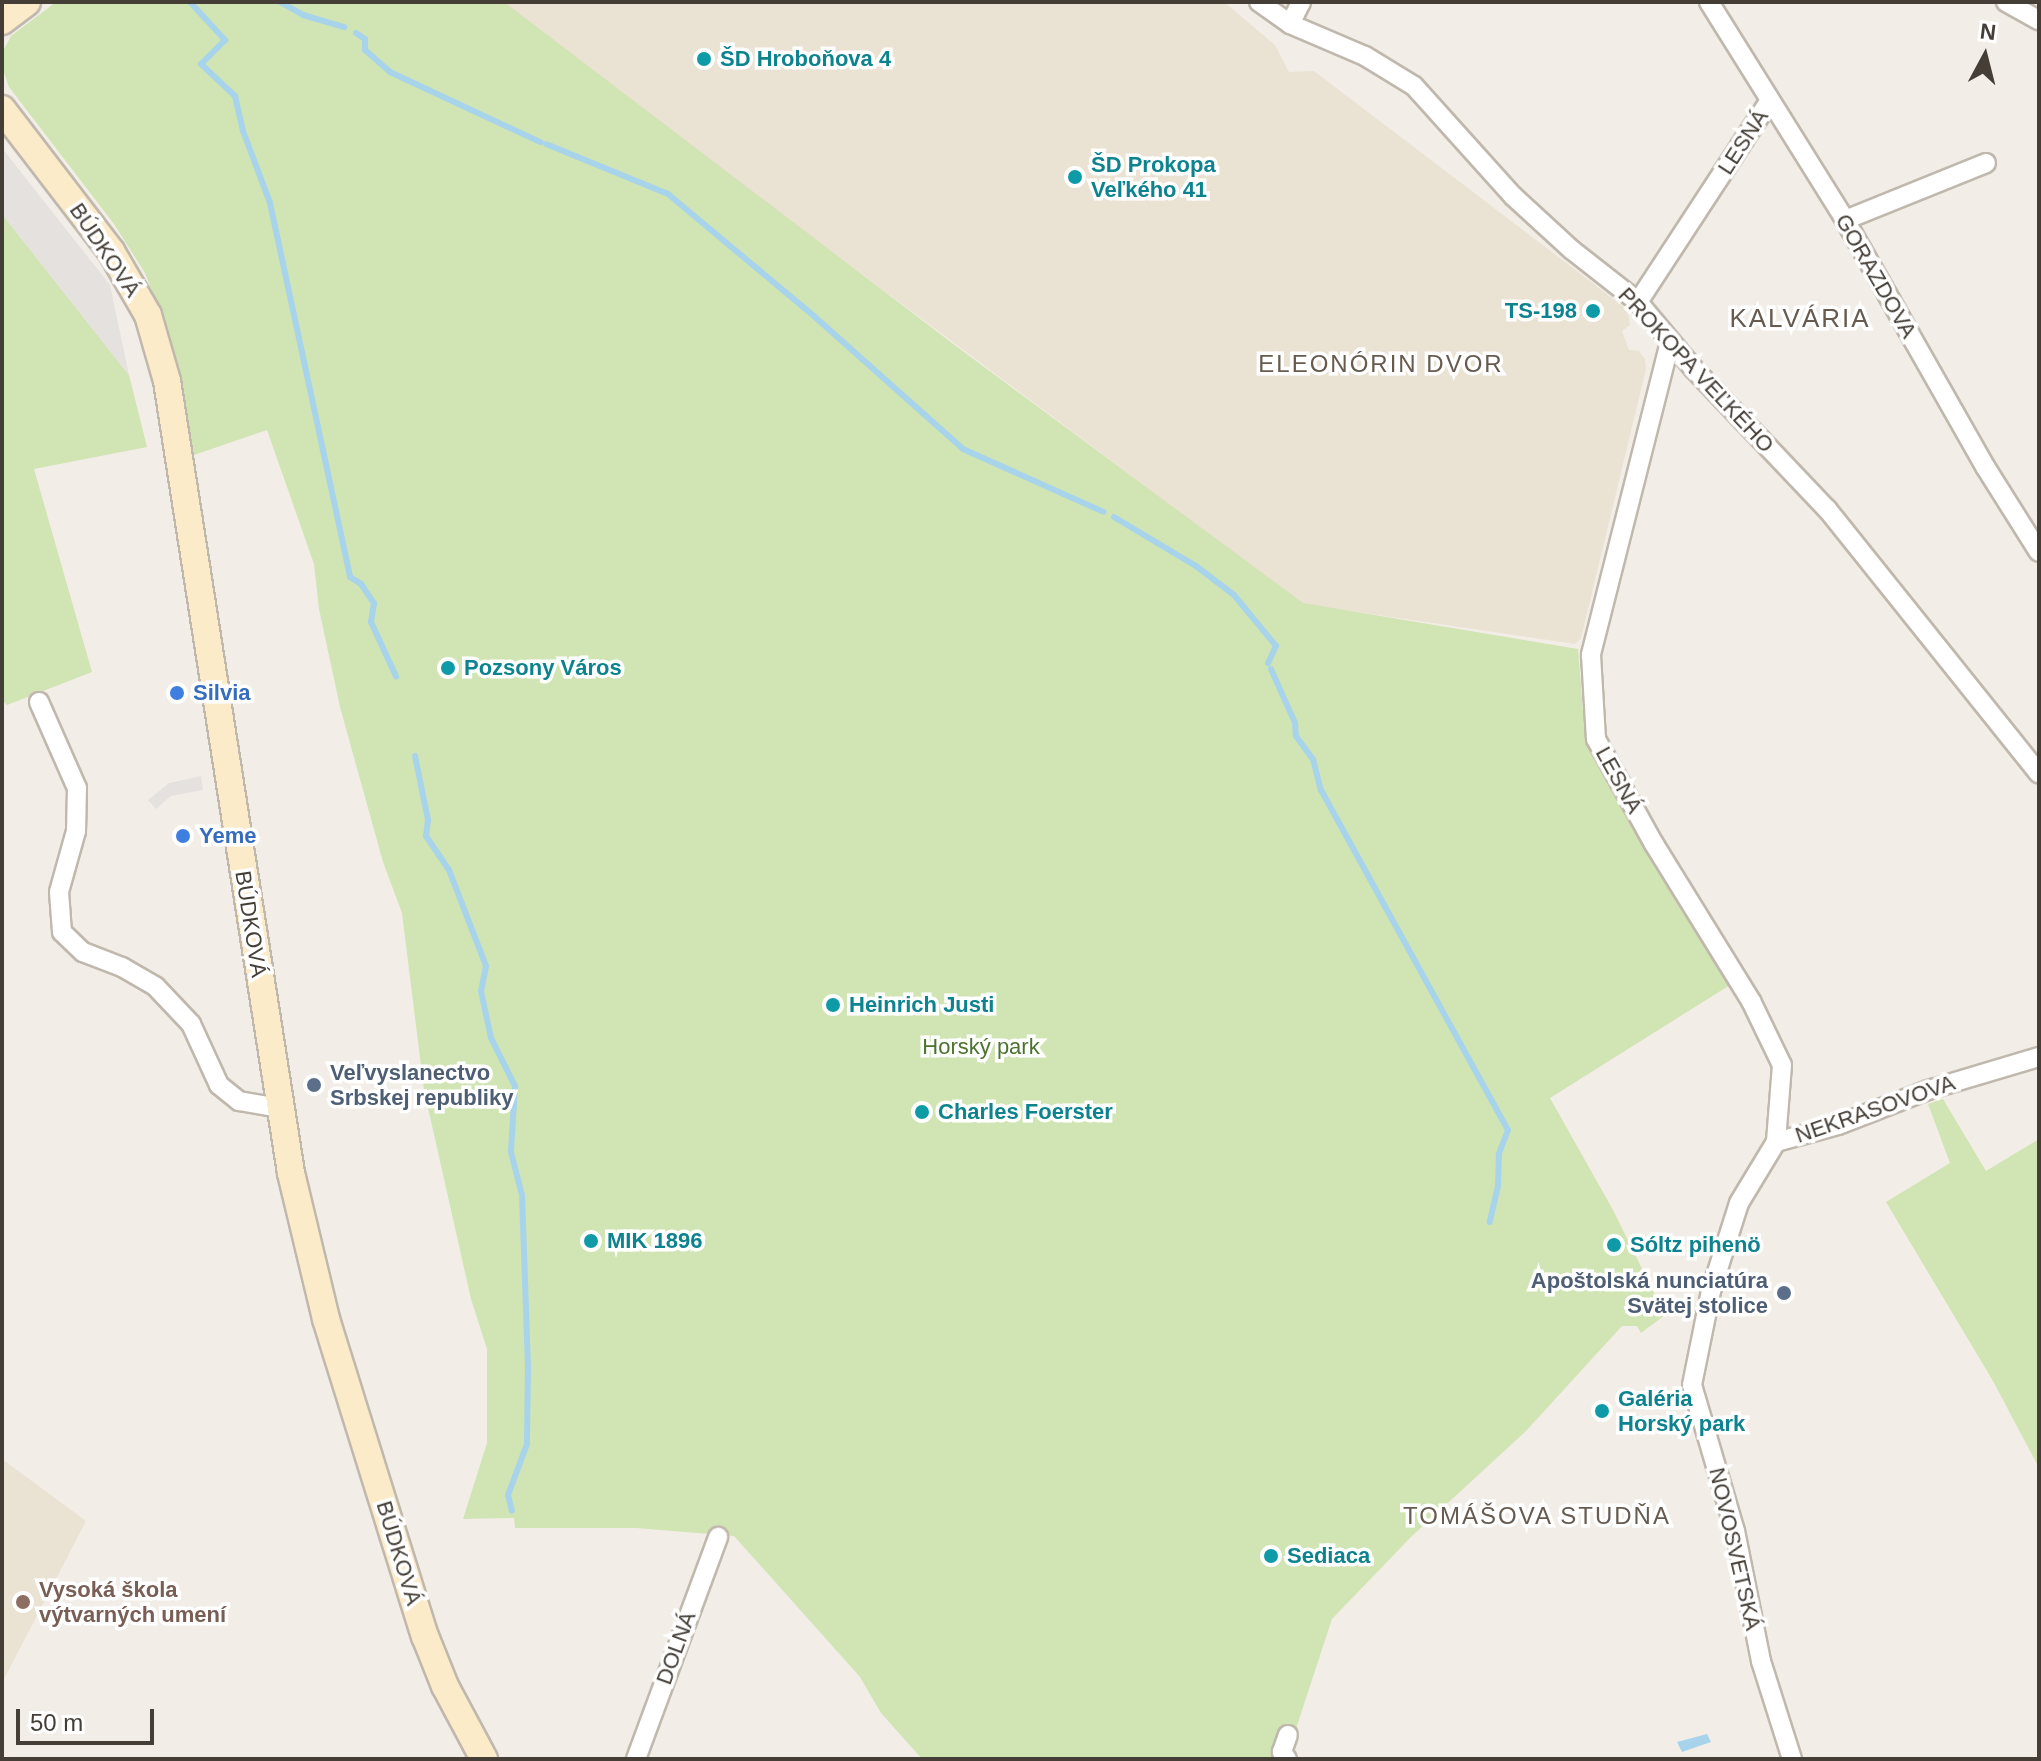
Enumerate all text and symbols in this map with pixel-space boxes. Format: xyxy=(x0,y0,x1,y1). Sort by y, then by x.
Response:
north arrow xyxy=(1945,16,2025,96)
text: N xyxy=(1979,18,1997,45)
place label: ŠD Hroboňova 4 xyxy=(720,46,891,72)
marker: ŠD Hroboňova 4 xyxy=(695,50,713,68)
street label: LESNÁ xyxy=(1712,105,1774,179)
place label: ŠD Prokopa Veľkého 41 xyxy=(1091,151,1216,202)
marker: ŠD Prokopa Veľkého 41 xyxy=(1066,168,1084,186)
street label: BÚDKOVÁ xyxy=(64,198,146,302)
street label: GORAZDOVA xyxy=(1830,209,1922,343)
street label: PROKOPA VEĽKÉHO xyxy=(1612,282,1780,458)
place label: TS-198 xyxy=(1505,298,1577,324)
marker: TS-198 xyxy=(1584,302,1602,320)
district label: KALVÁRIA xyxy=(1729,303,1871,335)
district label: ELEONÓRIN DVOR xyxy=(1258,350,1504,378)
place label: Pozsony Város xyxy=(464,655,622,681)
marker: Pozsony Város xyxy=(439,659,457,677)
place label: Silvia xyxy=(193,680,250,706)
marker: Silvia xyxy=(168,684,186,702)
street label: LESNÁ xyxy=(1590,742,1648,818)
place label: Yeme xyxy=(199,823,256,849)
marker: Yeme xyxy=(174,827,192,845)
street label: BÚDKOVÁ xyxy=(230,869,272,979)
place label: Heinrich Justi xyxy=(849,992,994,1018)
marker: Heinrich Justi xyxy=(824,996,842,1014)
park label: Horský park xyxy=(922,1034,1040,1060)
place label: Veľvyslanectvo Srbskej republiky xyxy=(330,1059,513,1110)
street label: NEKRASOVOVA xyxy=(1792,1069,1958,1149)
marker: Veľvyslanectvo Srbskej republiky xyxy=(305,1076,323,1094)
place label: Charles Foerster xyxy=(938,1099,1113,1125)
marker: Charles Foerster xyxy=(913,1103,931,1121)
place label: MIK 1896 xyxy=(607,1228,702,1254)
marker: MIK 1896 xyxy=(582,1232,600,1250)
place label: Sóltz pihenö xyxy=(1630,1232,1761,1258)
marker: Sóltz pihenö xyxy=(1605,1236,1623,1254)
place label: Apoštolská nunciatúra Svätej stolice xyxy=(1531,1267,1768,1318)
marker: Apoštolská nunciatúra Svätej stolice xyxy=(1775,1284,1793,1302)
place label: Galéria Horský park xyxy=(1618,1385,1745,1436)
marker: Galéria Horský park xyxy=(1593,1402,1611,1420)
street label: NOVOSVETSKÁ xyxy=(1703,1465,1767,1633)
street label: BÚDKOVÁ xyxy=(371,1498,427,1608)
district label: TOMÁŠOVA STUDŇA xyxy=(1402,1502,1672,1530)
place label: Sediaca xyxy=(1287,1543,1370,1569)
marker: Sediaca xyxy=(1262,1547,1280,1565)
place label: Vysoká škola výtvarných umení xyxy=(39,1576,226,1628)
marker: Vysoká škola výtvarných umení xyxy=(14,1593,32,1611)
street label: DOLNÁ xyxy=(651,1608,701,1688)
scale bar xyxy=(20,1693,158,1743)
text: 50 m xyxy=(30,1709,83,1736)

